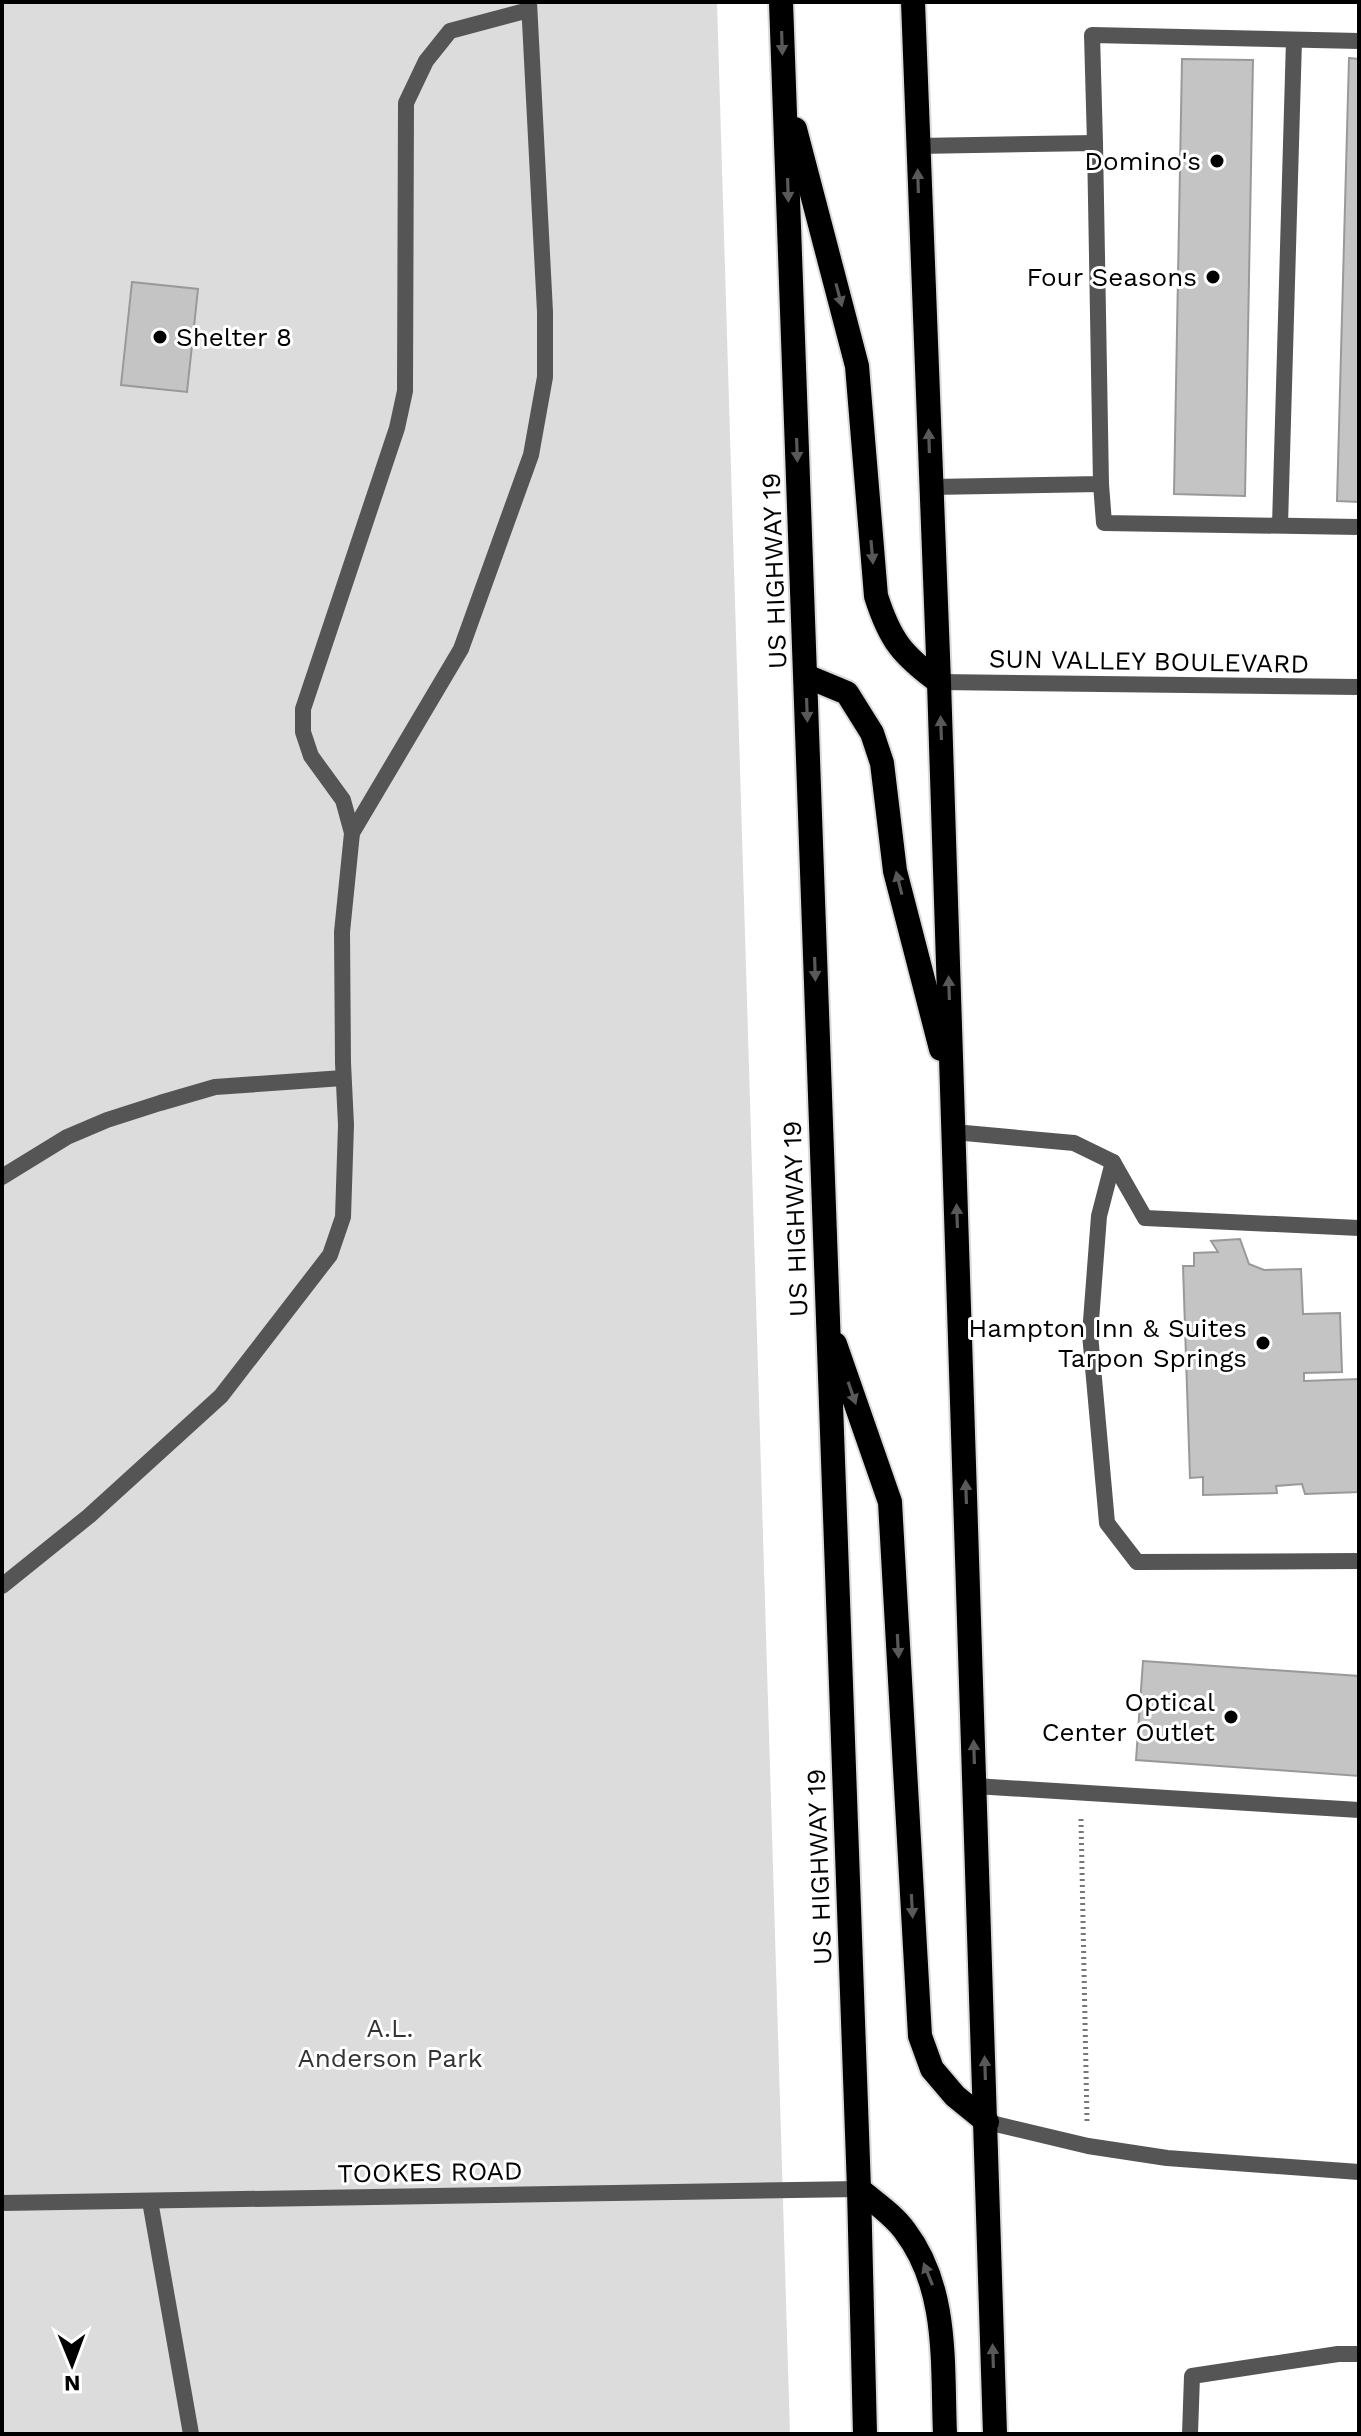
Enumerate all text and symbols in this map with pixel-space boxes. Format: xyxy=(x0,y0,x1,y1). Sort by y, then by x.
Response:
one-way arrow xyxy=(776,31,789,56)
place label: Domino's xyxy=(1084,146,1201,176)
marker: Domino's xyxy=(1208,152,1226,170)
one-way arrow xyxy=(912,168,925,193)
one-way arrow xyxy=(781,178,794,203)
place label: Four Seasons xyxy=(1027,262,1197,292)
marker: Four Seasons xyxy=(1204,268,1222,286)
one-way arrow xyxy=(833,283,845,308)
place label: Shelter 8 xyxy=(176,322,292,352)
marker: Shelter 8 xyxy=(151,328,169,346)
one-way arrow xyxy=(922,428,935,453)
one-way arrow xyxy=(791,438,804,463)
street label: US HIGHWAY 19 xyxy=(756,472,792,670)
one-way arrow xyxy=(866,540,879,565)
street label: SUN VALLEY BOULEVARD xyxy=(989,643,1309,679)
one-way arrow xyxy=(800,698,813,723)
one-way arrow xyxy=(934,715,947,740)
one-way arrow xyxy=(892,870,904,895)
one-way arrow xyxy=(809,957,822,982)
one-way arrow xyxy=(943,975,955,1000)
street label: US HIGHWAY 19 xyxy=(777,1120,813,1318)
one-way arrow xyxy=(950,1203,963,1228)
place label: Hampton Inn & Suites Tarpon Springs xyxy=(968,1313,1247,1373)
marker: Hampton Inn & Suites Tarpon Springs xyxy=(1254,1334,1272,1352)
one-way arrow xyxy=(846,1381,858,1405)
one-way arrow xyxy=(959,1479,972,1504)
one-way arrow xyxy=(892,1634,905,1659)
place label: Optical Center Outlet xyxy=(1042,1687,1215,1747)
marker: Optical Center Outlet xyxy=(1222,1708,1240,1726)
one-way arrow xyxy=(968,1739,981,1764)
street label: US HIGHWAY 19 xyxy=(801,1768,837,1966)
one-way arrow xyxy=(906,1894,919,1919)
park label: A.L. Anderson Park xyxy=(298,2013,483,2073)
one-way arrow xyxy=(978,2055,991,2080)
street label: TOOKES ROAD xyxy=(337,2155,523,2189)
one-way arrow xyxy=(921,2262,934,2286)
north arrow xyxy=(32,2324,112,2404)
one-way arrow xyxy=(987,2343,999,2368)
text: N xyxy=(64,2371,81,2396)

